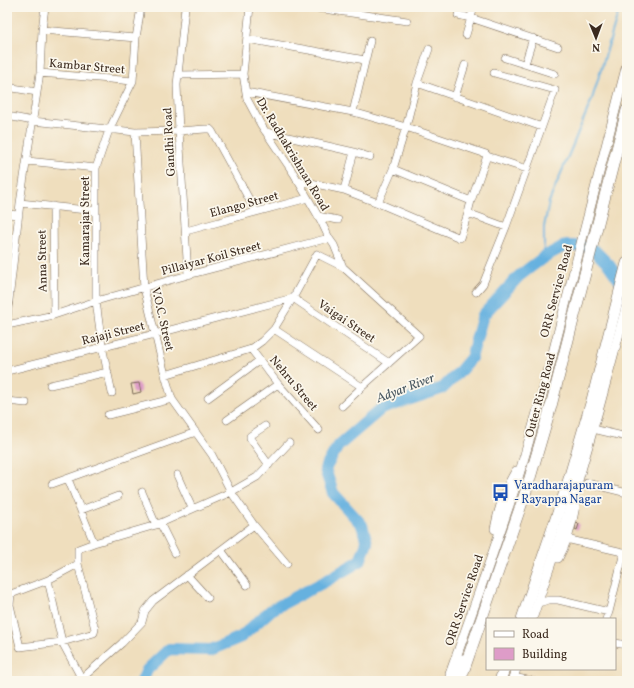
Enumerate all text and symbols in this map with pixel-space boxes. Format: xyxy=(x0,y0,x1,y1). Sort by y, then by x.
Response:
north arrow xyxy=(576,18,616,58)
text: N xyxy=(592,39,600,54)
street label: Kambar Street xyxy=(48,56,126,78)
street label: Dr. Radhakrishnan Road xyxy=(252,95,333,215)
street label: Gandhi Road xyxy=(160,107,180,177)
street label: Kamarajar Street xyxy=(78,176,94,266)
street label: Elango Street xyxy=(208,188,280,222)
street label: Anna Street xyxy=(34,230,52,292)
street label: Pillaiyar Koil Street xyxy=(160,238,263,280)
street label: ORR Service Road xyxy=(537,243,577,339)
street label: V.O.C. Street xyxy=(147,286,177,353)
street label: Vaigai Street xyxy=(314,297,378,347)
street label: Rajaji Street xyxy=(80,318,146,350)
street label: Outer Ring Road xyxy=(522,351,560,440)
street label: Nehru Street xyxy=(265,353,321,415)
water label: Adyar River xyxy=(373,369,438,409)
place label: Varadharajapuram - Rayappa Nagar xyxy=(514,478,614,508)
bus stop icon: Varadharajapuram - Rayappa Nagar xyxy=(491,482,511,502)
street label: ORR Service Road xyxy=(442,552,488,648)
legend xyxy=(486,618,616,670)
text: Road xyxy=(522,627,549,643)
text: Building xyxy=(522,647,567,663)

